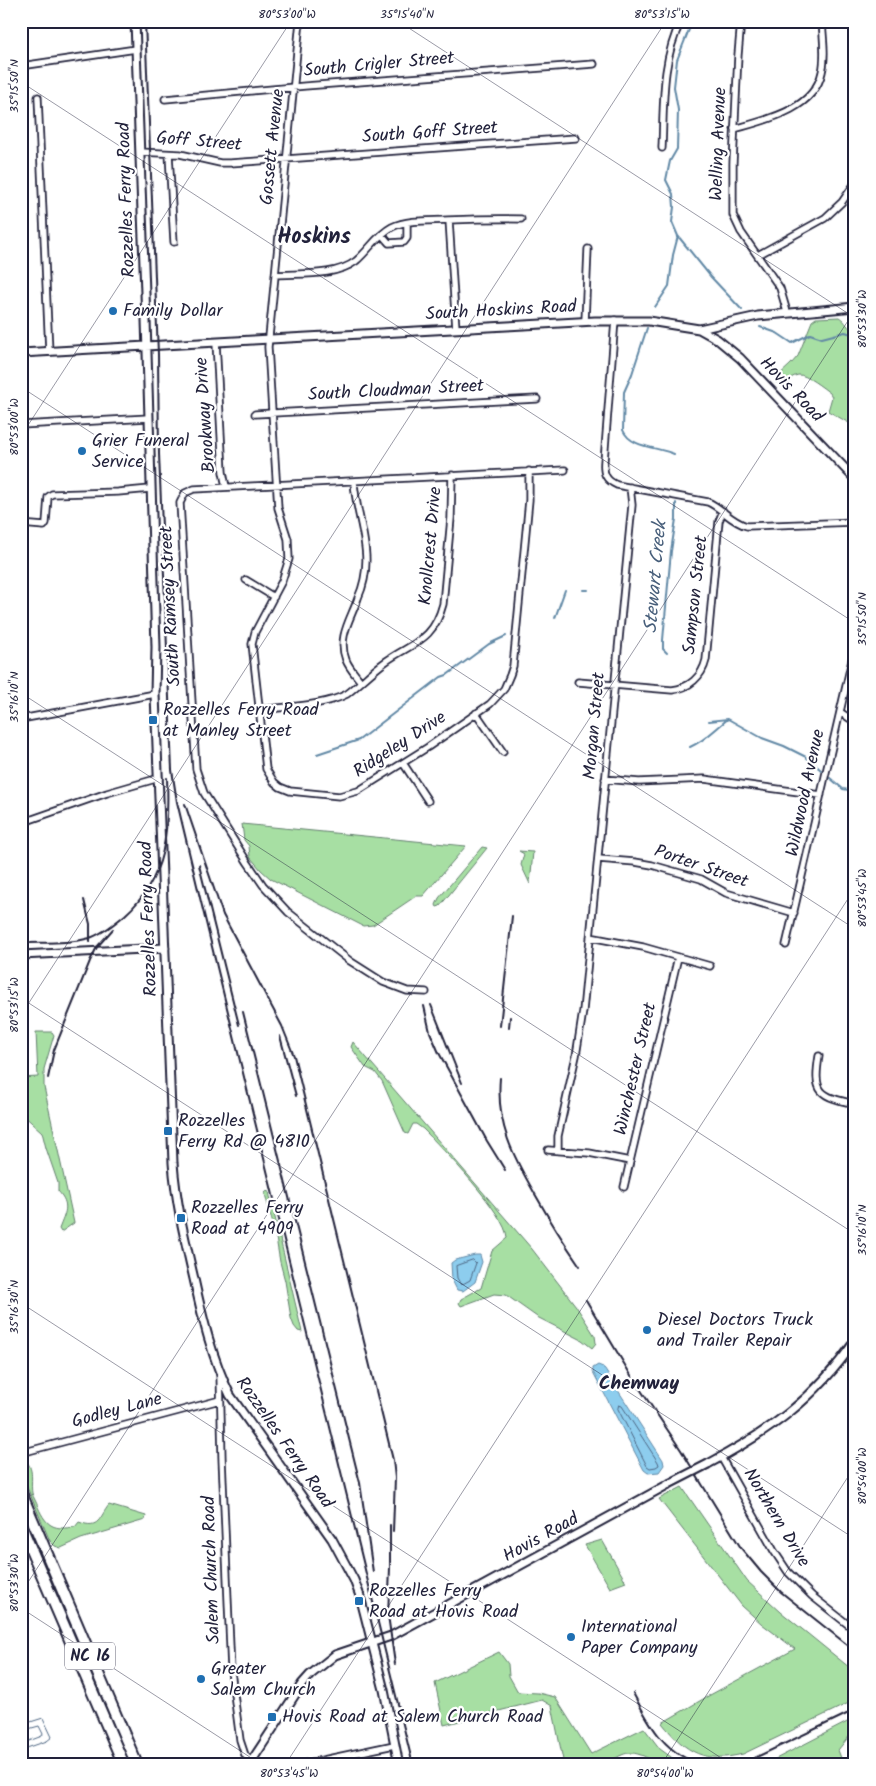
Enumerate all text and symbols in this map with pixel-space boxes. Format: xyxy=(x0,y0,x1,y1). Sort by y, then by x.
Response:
text: 80°53'00"W xyxy=(258,5,316,24)
text: 35°15'40"N xyxy=(380,5,434,24)
text: 80°53'15"W xyxy=(634,5,690,24)
street label: South Crigler Street xyxy=(302,44,457,86)
text: 35°15'50"N xyxy=(5,59,24,113)
street label: Gossett Avenue xyxy=(252,87,294,207)
street label: Welling Avenue xyxy=(703,87,735,201)
street label: South Goff Street xyxy=(361,114,500,152)
street label: Rozzelles Ferry Road xyxy=(110,121,144,278)
street label: Goff Street xyxy=(155,124,244,160)
district label: Hoskins xyxy=(277,220,352,255)
text: 80°53'30"W xyxy=(853,290,872,348)
street label: South Hoskins Road xyxy=(425,293,578,329)
place label: Family Dollar xyxy=(123,297,224,326)
marker: Family Dollar xyxy=(107,305,119,317)
street label: Hovis Road xyxy=(752,350,831,431)
street label: Brookway Drive xyxy=(187,356,225,474)
street label: South Cloudman Street xyxy=(307,372,486,410)
text: 80°53'00"W xyxy=(5,398,24,456)
place label: Grier Funeral Service xyxy=(92,427,190,477)
marker: Grier Funeral Service xyxy=(76,445,88,457)
street label: Knollcrest Drive xyxy=(411,486,451,606)
water label: Stewart Creek xyxy=(636,517,676,634)
street label: South Ramsey Street xyxy=(152,524,190,687)
street label: Sampson Street xyxy=(675,533,717,656)
text: 35°15'50"N xyxy=(853,592,872,646)
street label: Morgan Street xyxy=(576,670,614,781)
text: 35°16'10"N xyxy=(5,671,24,723)
place label: Rozzelles Ferry Road at Manley Street xyxy=(163,696,320,746)
street label: Ridgeley Drive xyxy=(348,704,452,786)
marker: Rozzelles Ferry Road at Manley Street xyxy=(147,714,159,726)
street label: Wildwood Avenue xyxy=(778,727,834,859)
street label: Porter Street xyxy=(650,837,753,897)
street label: Rozzelles Ferry Road xyxy=(132,840,166,997)
text: 80°53'45"W xyxy=(853,869,872,927)
text: 80°53'15"W xyxy=(5,977,24,1033)
street label: Winchester Street xyxy=(607,999,666,1138)
place label: Rozzelles Ferry Rd @ 4810 xyxy=(178,1107,310,1157)
marker: Rozzelles Ferry Rd @ 4810 xyxy=(162,1125,174,1137)
place label: Rozzelles Ferry Road at 4909 xyxy=(191,1194,304,1244)
text: 35°16'10"N xyxy=(853,1204,872,1256)
marker: Rozzelles Ferry Road at 4909 xyxy=(175,1212,187,1224)
text: 35°16'30"N xyxy=(5,1280,24,1334)
place label: Diesel Doctors Truck and Trailer Repair xyxy=(657,1306,813,1356)
marker: Diesel Doctors Truck and Trailer Repair xyxy=(641,1324,653,1336)
district label: Chemway xyxy=(599,1369,679,1399)
street label: Rozzelles Ferry Road xyxy=(227,1371,341,1516)
street label: Godley Lane xyxy=(69,1385,165,1437)
text: 80°54'00"W xyxy=(853,1447,872,1505)
street label: Northern Drive xyxy=(735,1463,817,1573)
street label: Salem Church Road xyxy=(195,1494,229,1645)
street label: Hovis Road xyxy=(498,1505,585,1571)
text: 80°53'30"W xyxy=(5,1554,24,1612)
place label: Rozzelles Ferry Road at Hovis Road xyxy=(369,1577,519,1627)
marker: Rozzelles Ferry Road at Hovis Road xyxy=(353,1595,365,1607)
place label: International Paper Company xyxy=(581,1613,698,1663)
marker: International Paper Company xyxy=(565,1631,577,1643)
road number: NC 16 xyxy=(65,1642,115,1670)
place label: Greater Salem Church xyxy=(211,1655,316,1705)
marker: Greater Salem Church xyxy=(195,1673,207,1685)
place label: Hovis Road at Salem Church Road xyxy=(282,1703,544,1732)
marker: Hovis Road at Salem Church Road xyxy=(266,1711,278,1723)
text: 80°53'45"W xyxy=(260,1764,318,1783)
text: 80°54'00"W xyxy=(636,1764,694,1783)

